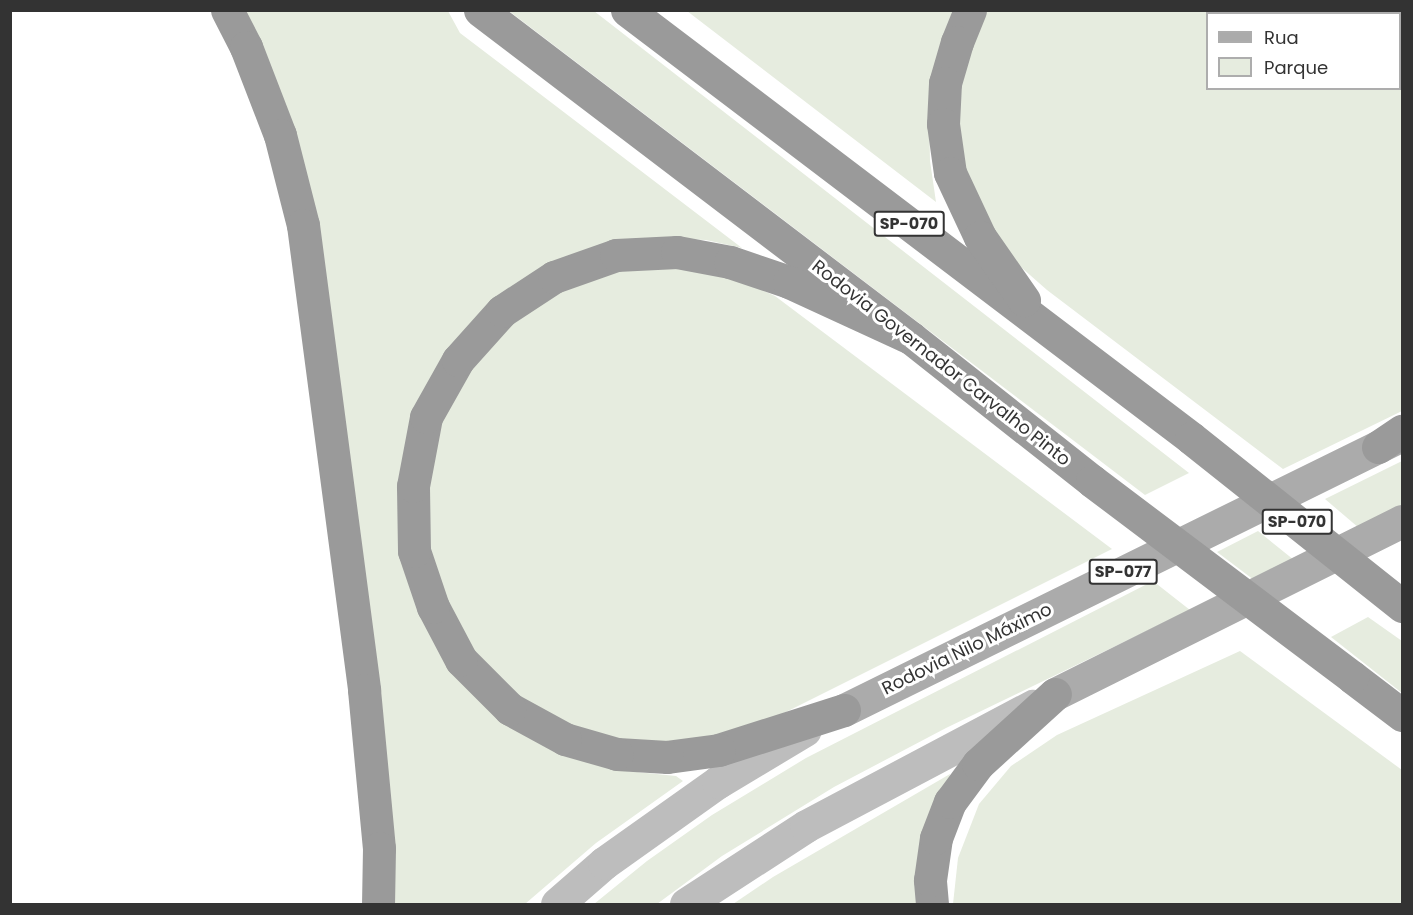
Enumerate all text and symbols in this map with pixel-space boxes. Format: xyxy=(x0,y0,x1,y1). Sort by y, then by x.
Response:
legend xyxy=(1206,12,1401,90)
text: Rua xyxy=(1264,25,1299,50)
text: Parque xyxy=(1264,55,1328,80)
road number: SP-070 xyxy=(873,211,945,237)
street label: Rodovia Governador Carvalho Pinto xyxy=(808,255,1074,471)
road number: SP-070 xyxy=(1261,509,1333,535)
road number: SP-077 xyxy=(1088,559,1158,585)
street label: Rodovia Nilo Máximo xyxy=(879,598,1055,700)

